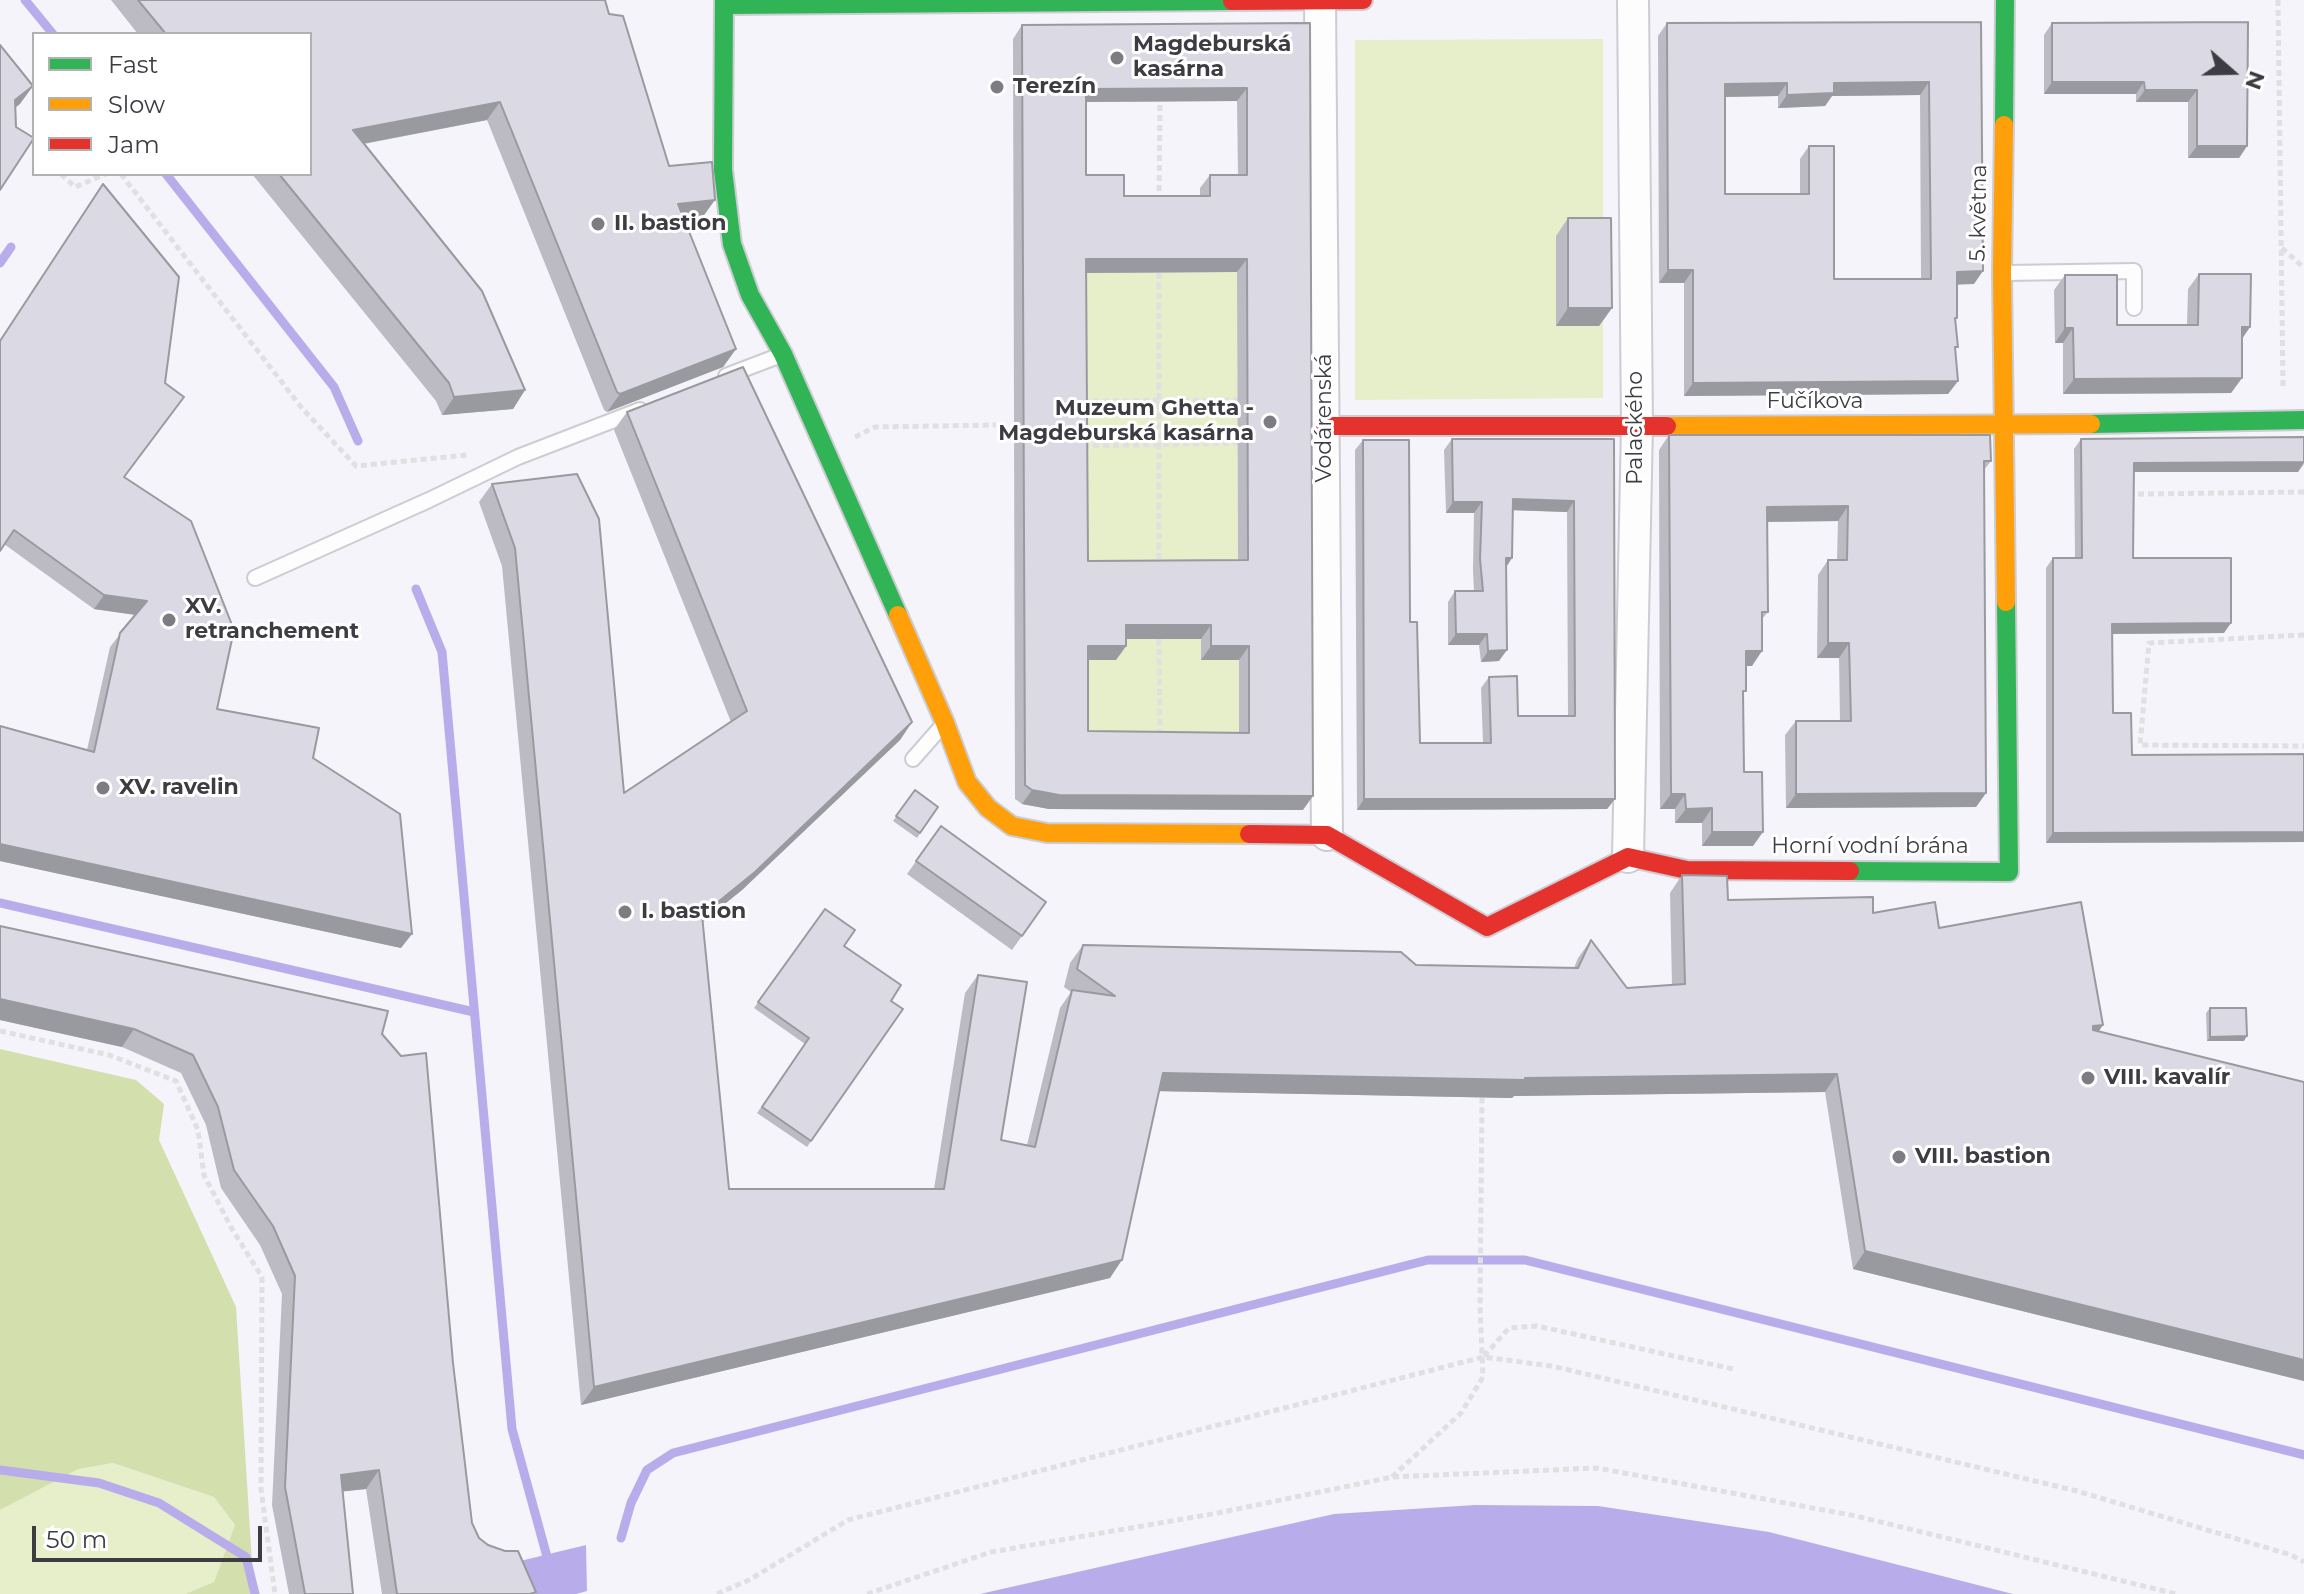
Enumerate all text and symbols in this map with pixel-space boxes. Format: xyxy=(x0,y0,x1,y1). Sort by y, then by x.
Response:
legend xyxy=(32,32,312,176)
place label: Magdeburská kasárna xyxy=(1133,32,1291,84)
north arrow xyxy=(2192,32,2272,112)
marker: Magdeburská kasárna xyxy=(1108,49,1126,67)
text: Fast xyxy=(108,50,158,79)
text: N xyxy=(2239,67,2271,93)
place label: Terezín xyxy=(1013,74,1096,100)
marker: Terezín xyxy=(988,78,1006,96)
text: Slow xyxy=(108,90,165,119)
text: Jam xyxy=(108,130,160,159)
street label: 5. května xyxy=(1965,164,1993,262)
place label: II. bastion xyxy=(614,211,726,237)
marker: II. bastion xyxy=(589,215,607,233)
street label: Vodárenská xyxy=(1312,353,1338,483)
street label: Palackého xyxy=(1623,371,1649,485)
street label: Fučíkova xyxy=(1766,389,1864,415)
place label: Muzeum Ghetta - Magdeburská kasárna xyxy=(998,396,1254,448)
marker: Muzeum Ghetta - Magdeburská kasárna xyxy=(1261,413,1279,431)
place label: XV. retranchement xyxy=(185,594,359,646)
marker: XV. retranchement xyxy=(160,611,178,629)
place label: XV. ravelin xyxy=(119,775,239,801)
marker: XV. ravelin xyxy=(94,779,112,797)
street label: Horní vodní brána xyxy=(1771,834,1969,860)
place label: I. bastion xyxy=(641,899,746,925)
marker: I. bastion xyxy=(616,903,634,921)
place label: VIII. kavalír xyxy=(2104,1065,2230,1091)
marker: VIII. kavalír xyxy=(2079,1069,2097,1087)
place label: VIII. bastion xyxy=(1915,1144,2051,1170)
marker: VIII. bastion xyxy=(1890,1148,1908,1166)
scale bar xyxy=(36,1510,266,1560)
text: 50 m xyxy=(46,1525,107,1554)

